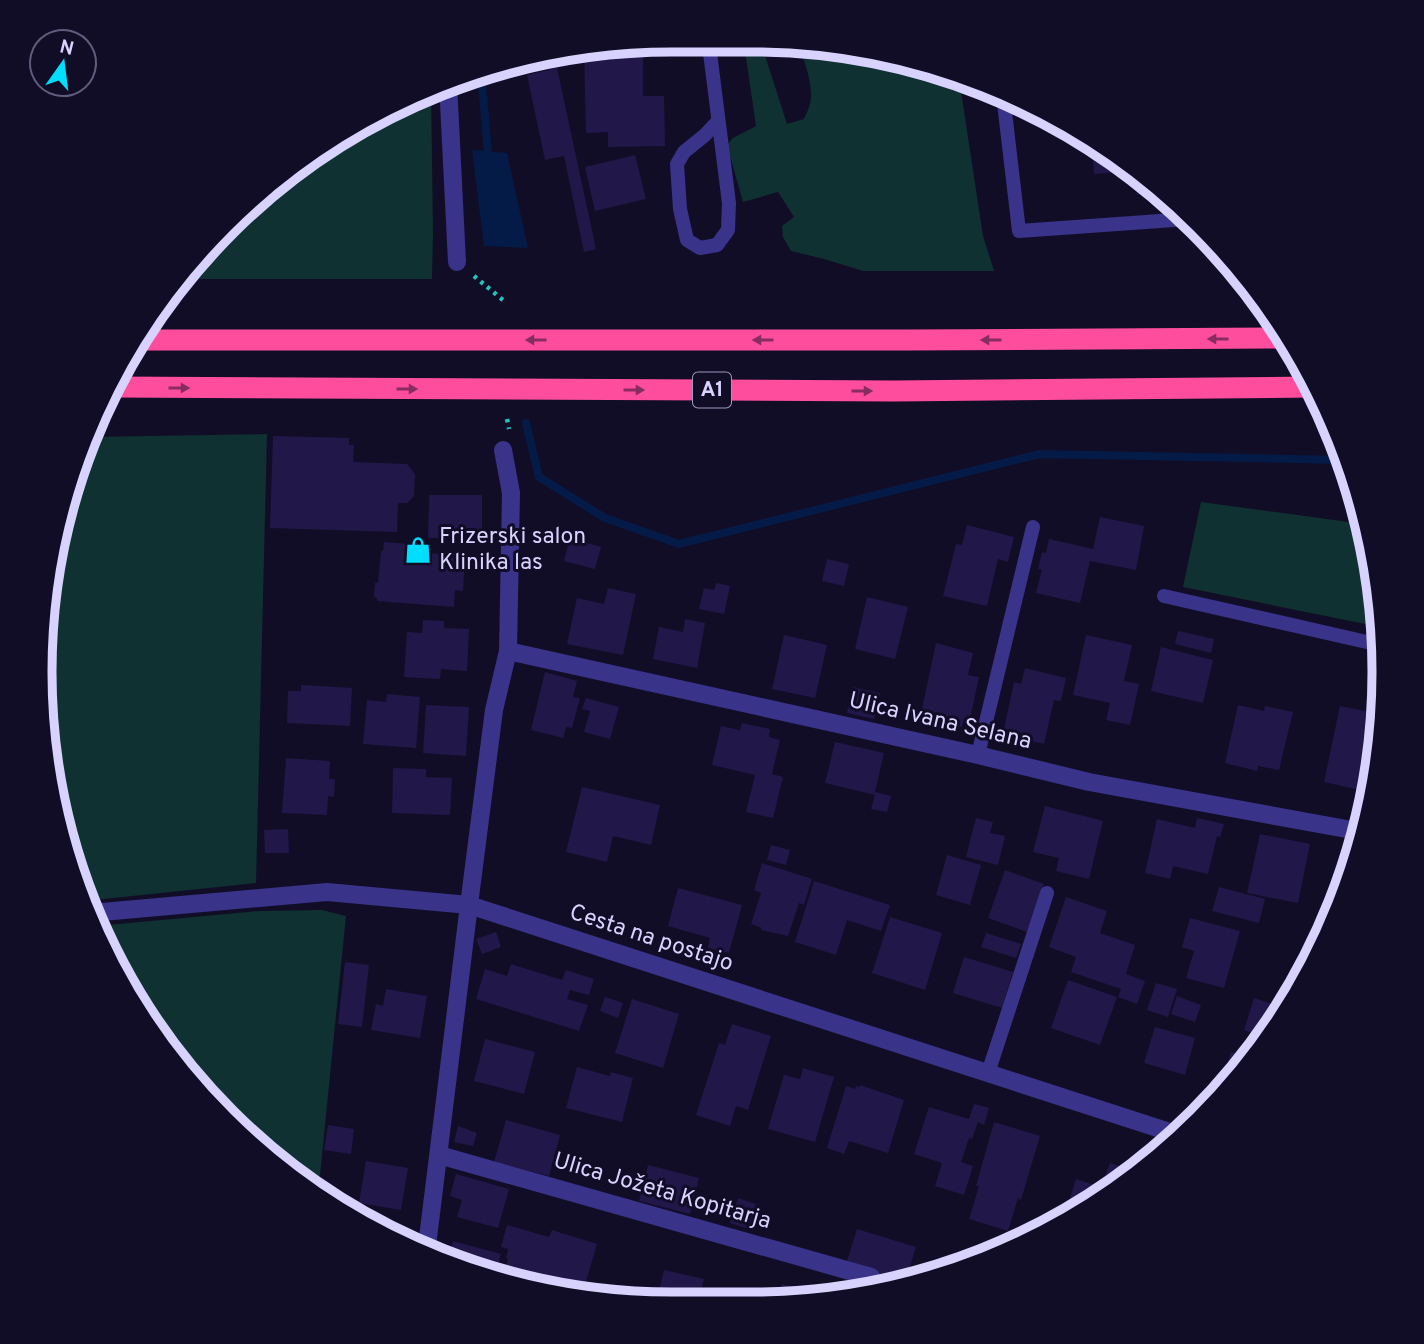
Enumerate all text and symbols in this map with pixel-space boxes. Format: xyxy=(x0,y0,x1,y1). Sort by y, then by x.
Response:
north arrow xyxy=(28,28,98,98)
text: N xyxy=(57,35,76,62)
one-way arrow xyxy=(1207,333,1229,345)
one-way arrow xyxy=(524,334,546,346)
one-way arrow xyxy=(752,334,774,346)
one-way arrow xyxy=(979,334,1001,346)
road number: A1 xyxy=(693,372,731,408)
one-way arrow xyxy=(168,382,190,393)
one-way arrow xyxy=(396,383,418,395)
one-way arrow xyxy=(623,384,645,396)
one-way arrow xyxy=(851,385,873,397)
place label: Frizerski salon Klinika las xyxy=(439,523,586,578)
shop icon: Frizerski salon Klinika las xyxy=(403,535,433,565)
street label: Ulica Ivana Selana xyxy=(846,687,1034,757)
street label: Cesta na postajo xyxy=(565,899,737,979)
street label: Ulica Jožeta Kopitarja xyxy=(550,1147,774,1237)

